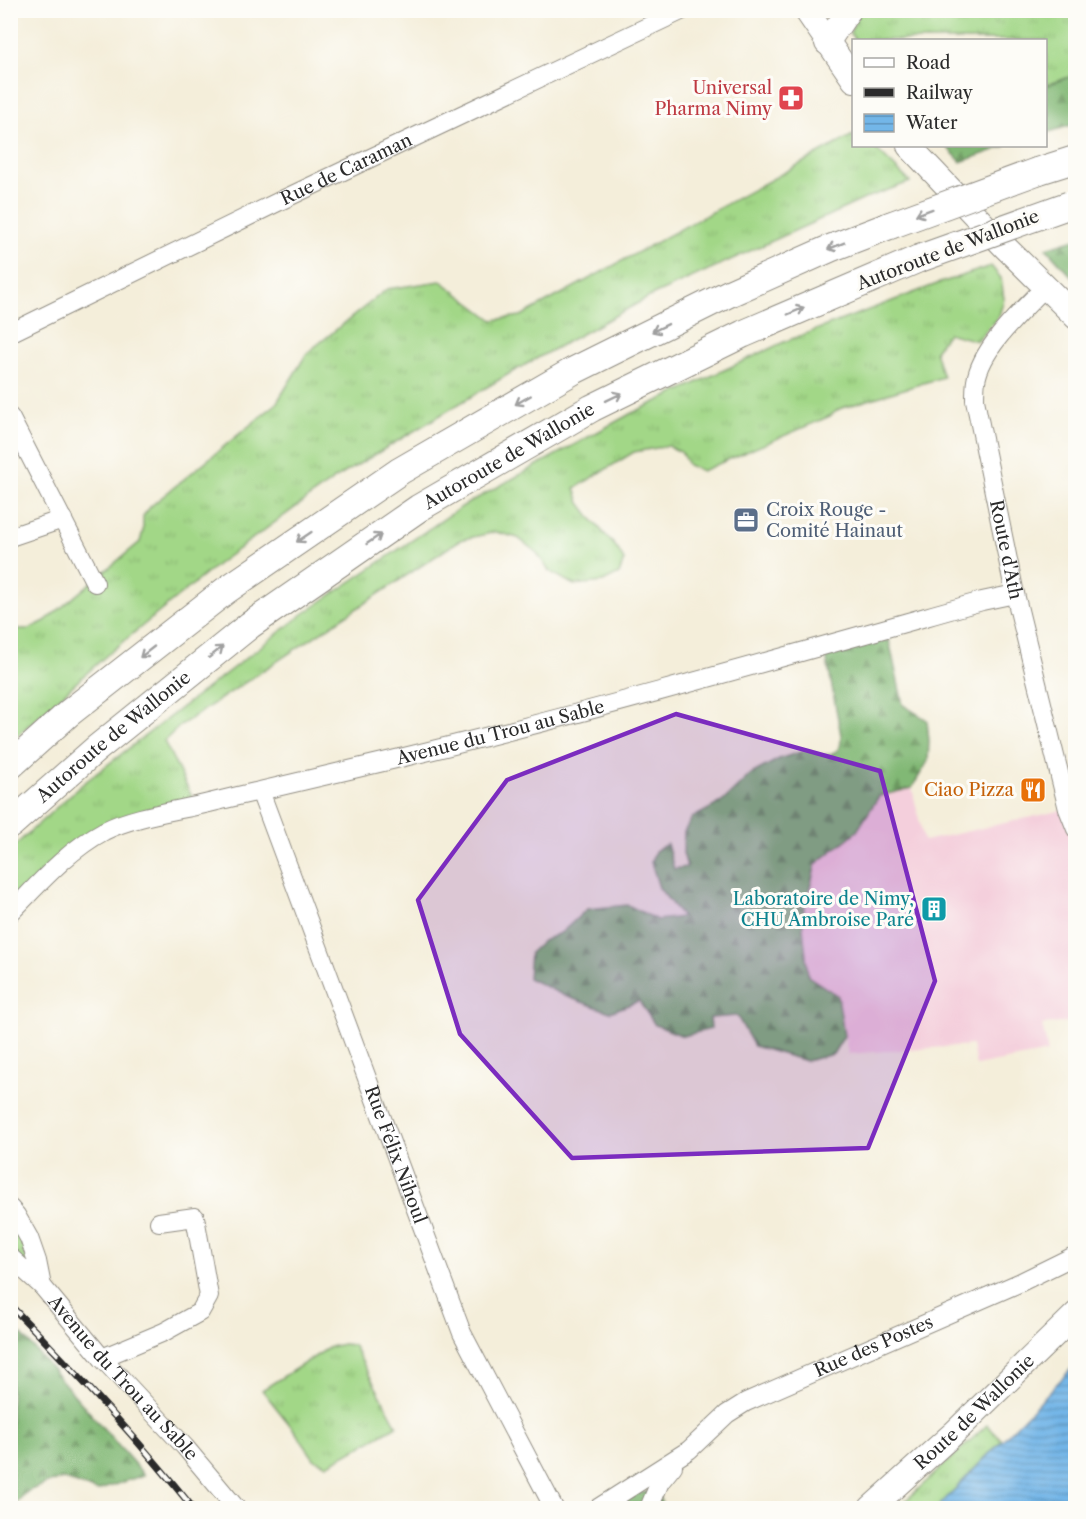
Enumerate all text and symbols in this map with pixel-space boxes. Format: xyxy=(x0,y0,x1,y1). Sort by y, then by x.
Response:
legend xyxy=(852,39,1047,147)
text: Road xyxy=(906,52,951,74)
place label: Universal Pharma Nimy xyxy=(654,77,773,120)
text: Railway xyxy=(906,82,974,104)
pharmacy icon: Universal Pharma Nimy xyxy=(776,83,806,113)
text: Water xyxy=(905,112,958,134)
street label: Rue de Caraman xyxy=(277,129,416,210)
street label: Autoroute de Wallonie xyxy=(853,205,1042,295)
one-way arrow xyxy=(915,208,934,219)
one-way arrow xyxy=(828,241,846,252)
one-way arrow xyxy=(787,305,805,316)
one-way arrow xyxy=(651,323,669,334)
one-way arrow xyxy=(605,391,623,402)
one-way arrow xyxy=(515,394,532,406)
street label: Autoroute de Wallonie xyxy=(419,398,598,514)
street label: Route d'Ath xyxy=(985,498,1027,601)
place label: Croix Rouge - Comité Hainaut xyxy=(766,499,904,542)
office icon: Croix Rouge - Comité Hainaut xyxy=(731,505,761,535)
one-way arrow xyxy=(297,531,313,543)
one-way arrow xyxy=(366,533,382,545)
one-way arrow xyxy=(139,646,155,659)
one-way arrow xyxy=(207,646,223,659)
street label: Autoroute de Wallonie xyxy=(31,666,195,808)
street label: Avenue du Trou au Sable xyxy=(393,695,607,770)
restaurant icon: Ciao Pizza xyxy=(1018,775,1048,805)
place label: Ciao Pizza xyxy=(924,779,1015,801)
place label: Laboratoire de Nimy, CHU Ambroise Paré xyxy=(733,888,914,931)
building icon: Laboratoire de Nimy, CHU Ambroise Paré xyxy=(919,894,949,924)
street label: Rue Félix Nihoul xyxy=(360,1083,431,1226)
street label: Avenue du Trou au Sable xyxy=(43,1290,202,1465)
street label: Rue des Postes xyxy=(811,1311,936,1382)
street label: Route de Wallonie xyxy=(910,1350,1039,1475)

